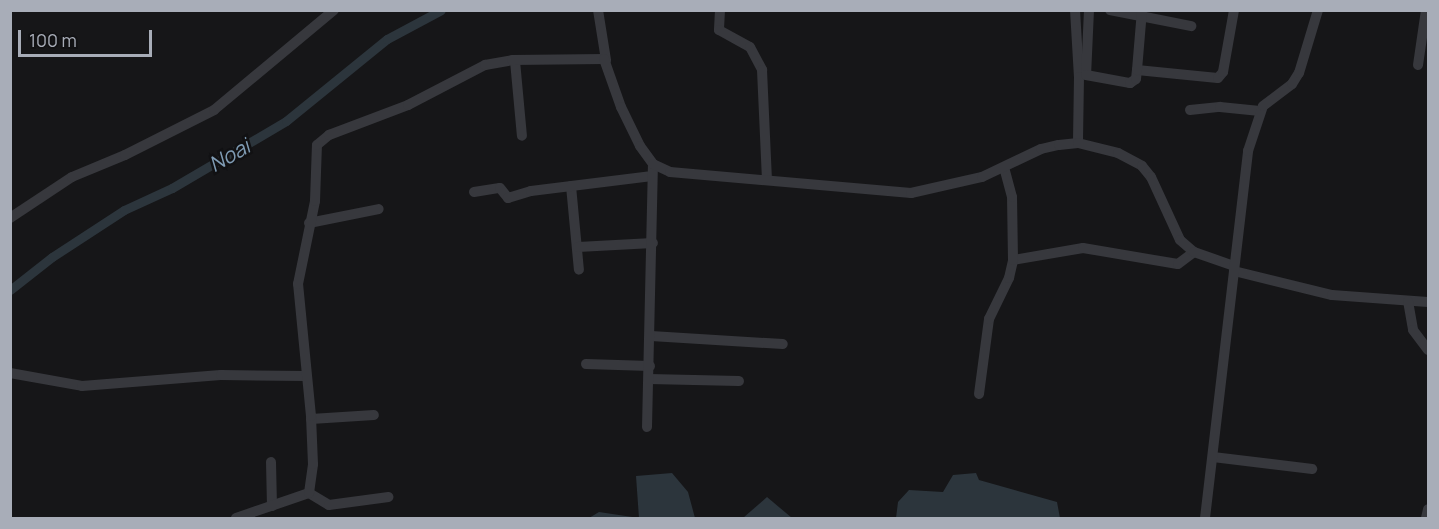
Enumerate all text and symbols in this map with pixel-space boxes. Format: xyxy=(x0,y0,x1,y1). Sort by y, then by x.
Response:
scale bar xyxy=(21,18,154,56)
text: 100 m xyxy=(29,28,77,52)
water label: Noai xyxy=(204,133,254,177)

